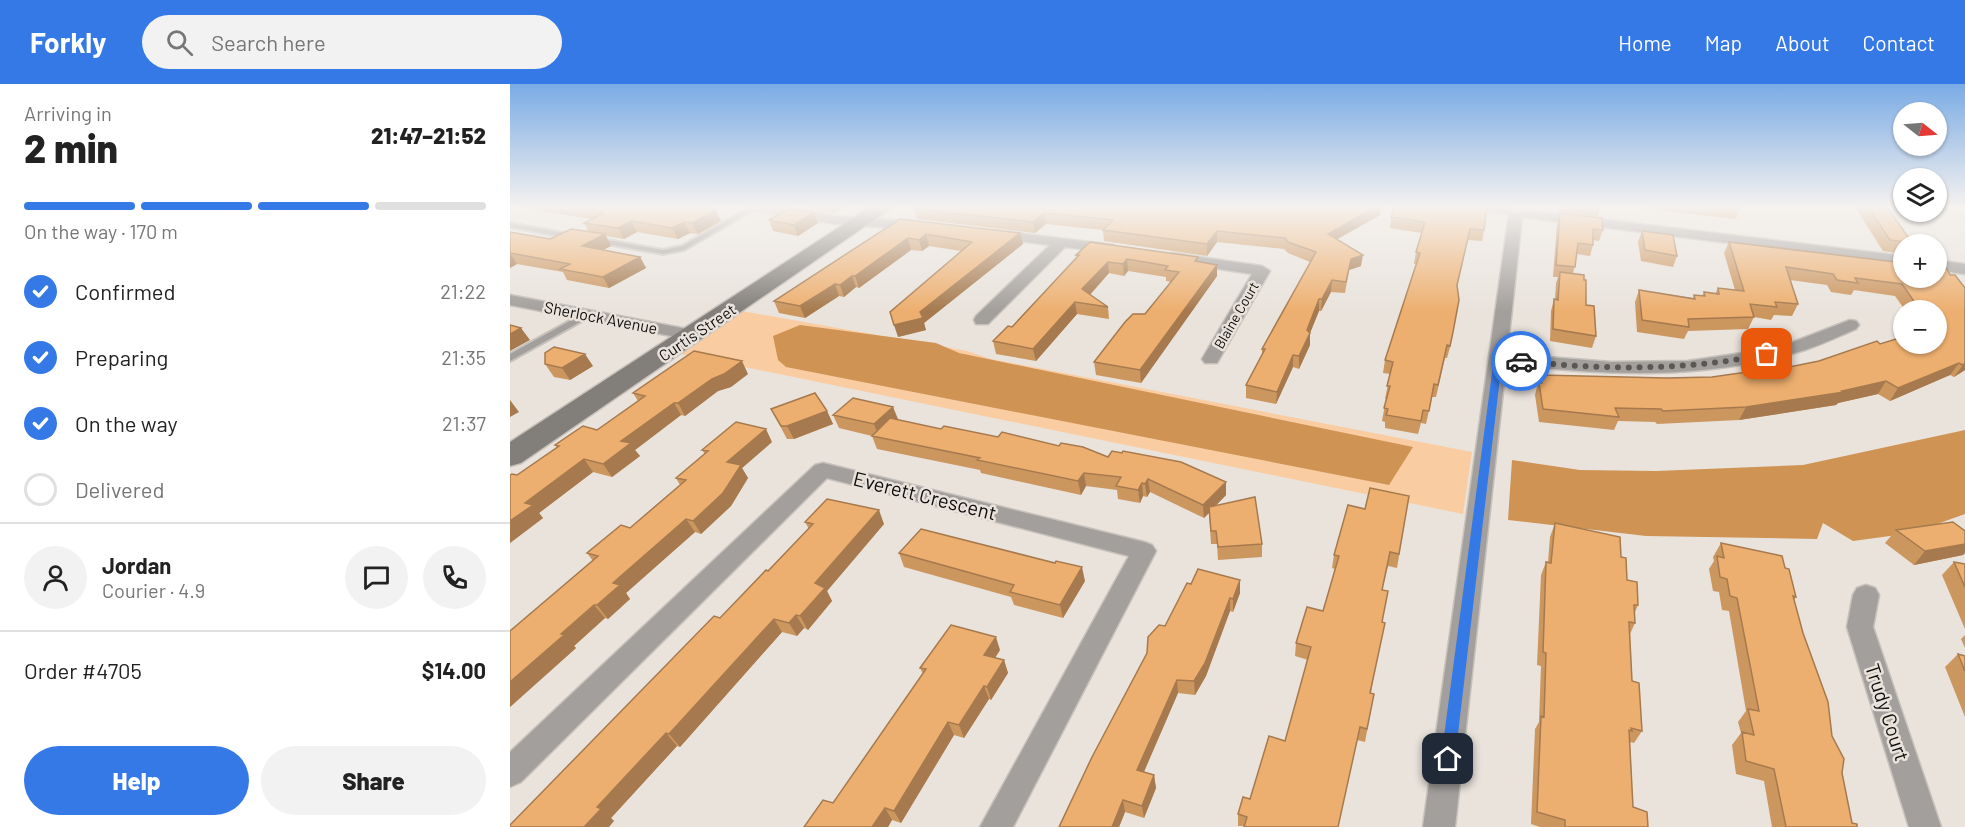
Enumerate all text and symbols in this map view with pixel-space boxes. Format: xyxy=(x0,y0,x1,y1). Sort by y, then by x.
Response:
search box xyxy=(142,15,562,69)
text: Forkly xyxy=(30,25,106,59)
icon: search xyxy=(163,26,196,59)
text: Search here xyxy=(211,29,326,55)
text: Home xyxy=(1618,30,1672,55)
text: Map xyxy=(1705,30,1742,55)
text: About xyxy=(1775,30,1830,55)
text: Contact xyxy=(1863,30,1935,55)
text: Arriving in xyxy=(24,101,112,125)
north arrow xyxy=(1893,102,1947,156)
map controls xyxy=(1893,102,1947,354)
text: 21:47–21:52 xyxy=(371,122,486,148)
text: 2 min xyxy=(24,124,118,171)
button: layers xyxy=(1893,168,1947,222)
text: On the way · 170 m xyxy=(24,219,178,243)
button: + xyxy=(1893,234,1947,288)
icon: check xyxy=(24,275,57,308)
text: Confirmed xyxy=(75,278,175,304)
text: 21:22 xyxy=(440,279,486,303)
street label: Blaine Court xyxy=(1210,279,1262,351)
street label: Sherlock Avenue xyxy=(543,297,659,337)
street label: Curtis Street xyxy=(655,299,739,365)
button: − xyxy=(1893,300,1947,354)
pin xyxy=(1741,328,1792,379)
courier xyxy=(1491,331,1551,391)
icon: bag xyxy=(1750,337,1783,370)
icon: check xyxy=(24,341,57,374)
text: Preparing xyxy=(75,344,168,370)
text: 21:35 xyxy=(441,345,486,369)
icon: car xyxy=(1505,345,1538,378)
icon: check xyxy=(24,407,57,440)
text: On the way xyxy=(75,410,178,436)
text: 21:37 xyxy=(442,411,486,435)
street label: Everett Crescent xyxy=(851,466,999,524)
text: Delivered xyxy=(75,476,164,502)
button: person xyxy=(24,546,87,609)
button: chat xyxy=(345,546,408,609)
button: phone xyxy=(423,546,486,609)
text: Jordan xyxy=(102,552,171,578)
text: Courier · 4.9 xyxy=(102,578,205,602)
text: Order #4705 xyxy=(24,657,142,683)
text: $14.00 xyxy=(422,657,486,683)
street label: Trudy Court xyxy=(1861,660,1915,764)
pin xyxy=(1422,733,1473,784)
icon: home xyxy=(1431,742,1464,775)
button: Help xyxy=(24,746,249,815)
button: Share xyxy=(261,746,486,815)

